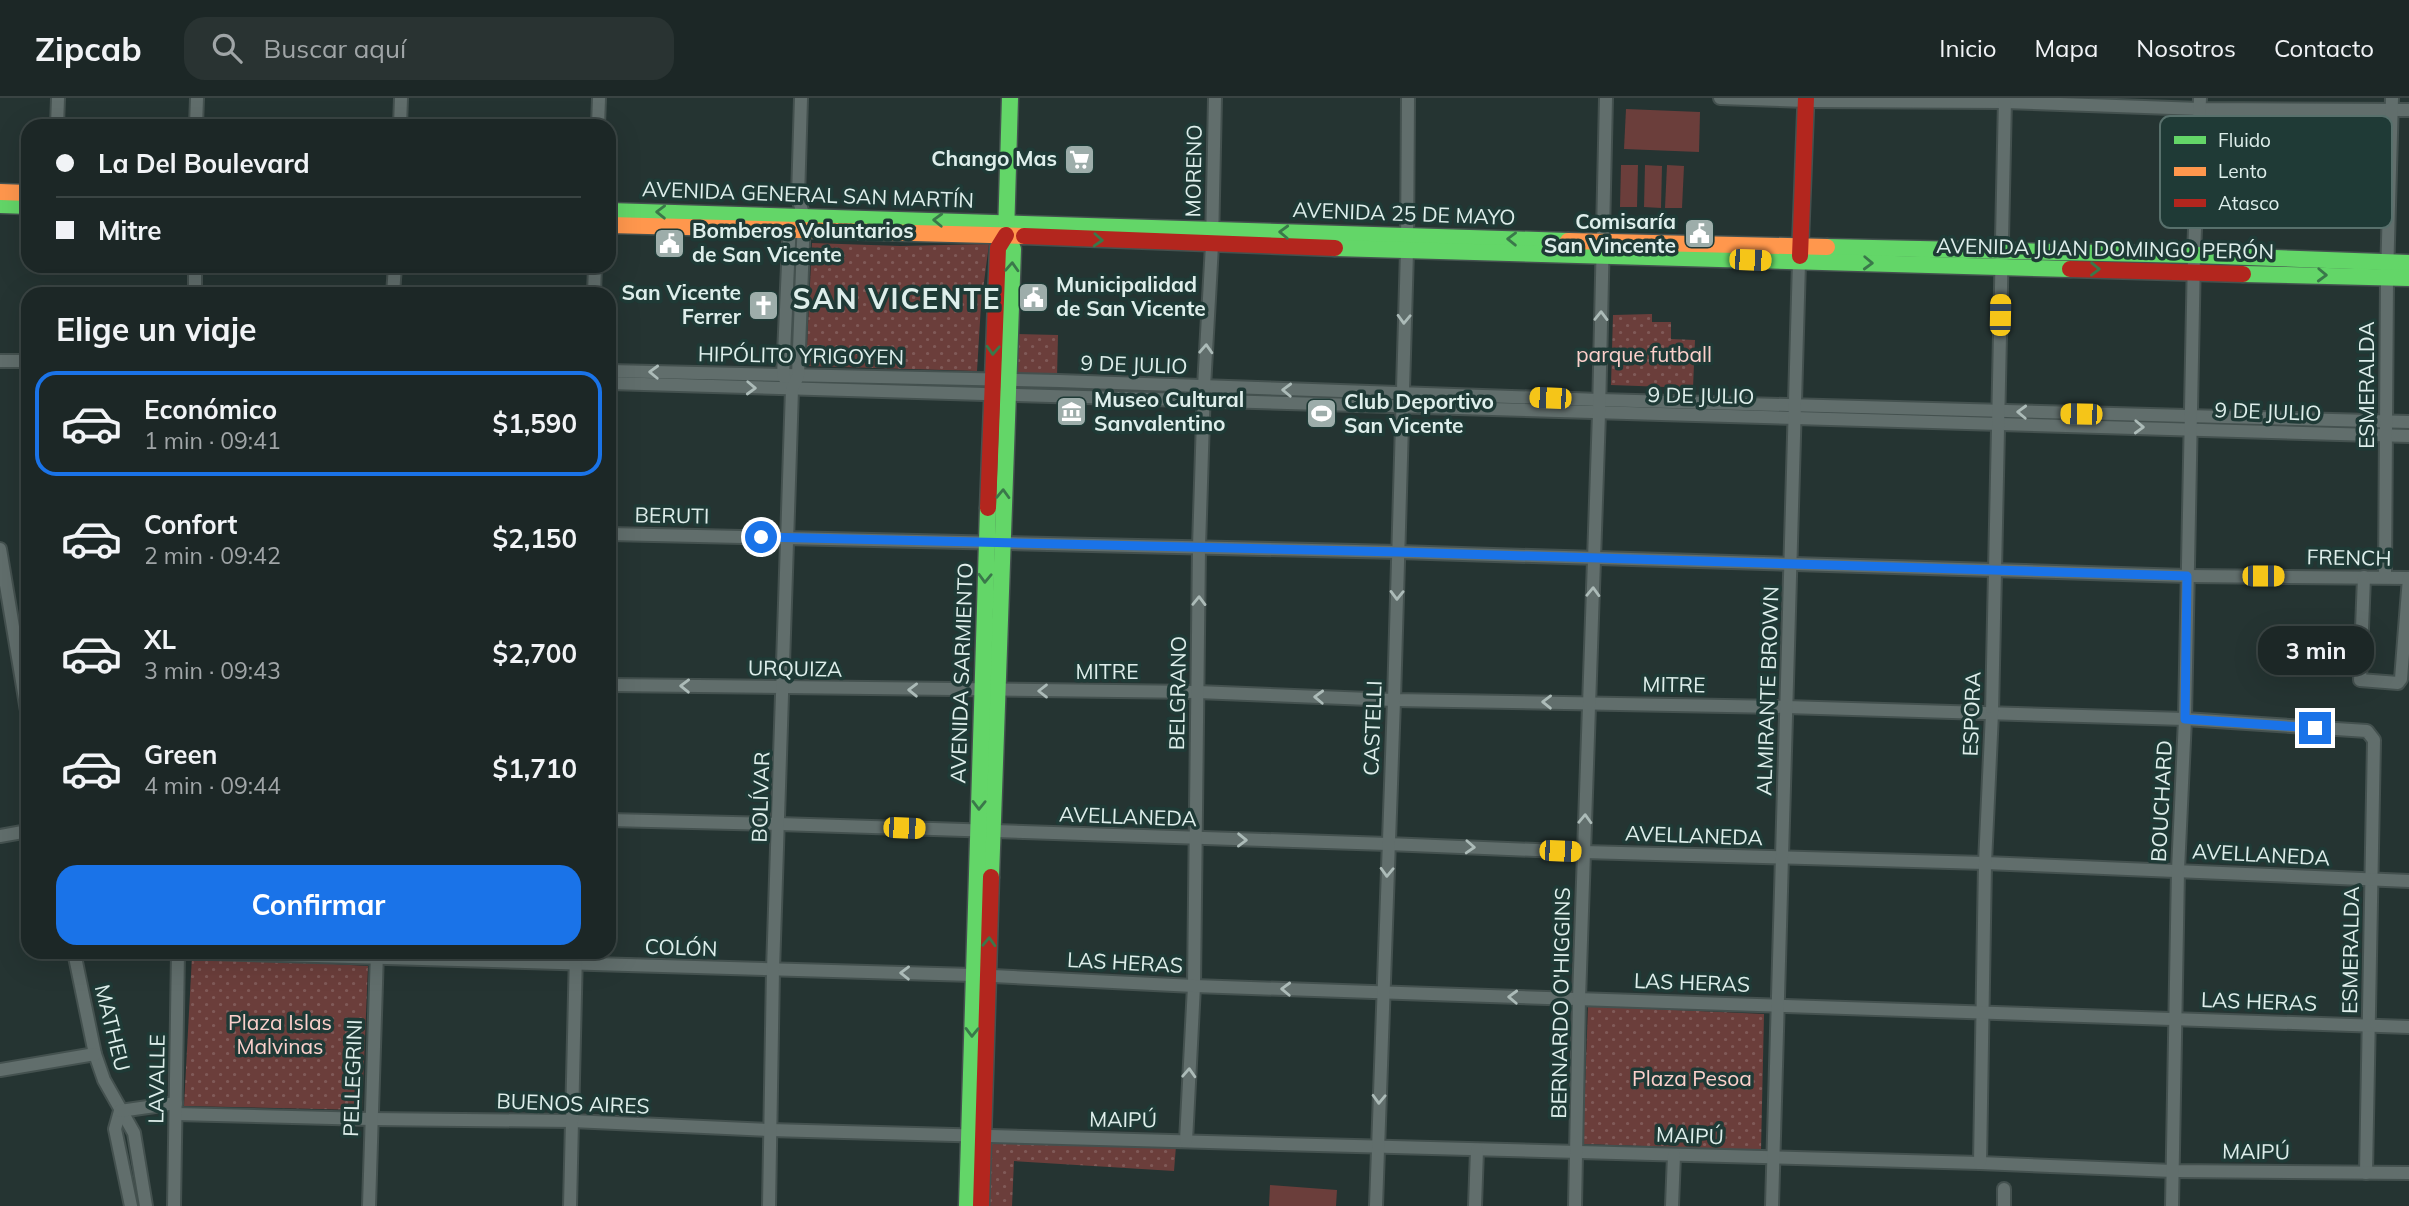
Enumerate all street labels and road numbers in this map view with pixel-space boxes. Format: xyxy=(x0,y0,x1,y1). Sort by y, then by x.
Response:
street label: MORENO xyxy=(1179,124,1207,218)
street label: AVENIDA GENERAL SAN MARTÍN xyxy=(642,175,974,213)
street label: AVENIDA 25 DE MAYO xyxy=(1292,196,1516,230)
street label: AVENIDA JUAN DOMINGO PERÓN xyxy=(1936,232,2274,264)
street label: ESMERALDA xyxy=(2353,321,2379,449)
street label: HIPÓLITO YRIGOYEN xyxy=(698,340,904,370)
street label: 9 DE JULIO xyxy=(1080,349,1188,379)
street label: 9 DE JULIO xyxy=(1647,381,1755,409)
street label: 9 DE JULIO xyxy=(2214,396,2322,426)
street label: BERUTI xyxy=(634,501,710,529)
street label: FRENCH xyxy=(2306,543,2392,571)
street label: AVENIDA SARMIENTO xyxy=(944,562,978,784)
street label: ALMIRANTE BROWN xyxy=(1750,586,1784,796)
street label: BELGRANO xyxy=(1163,636,1191,750)
street label: URQUIZA xyxy=(748,654,843,682)
street label: MITRE xyxy=(1075,658,1139,684)
street label: MITRE xyxy=(1642,670,1706,698)
street label: ESPORA xyxy=(1957,671,1985,757)
street label: CASTELLI xyxy=(1357,680,1387,776)
street label: BOUCHARD xyxy=(2145,739,2177,863)
street label: BOLÍVAR xyxy=(745,751,775,843)
street label: AVELLANEDA xyxy=(1059,801,1198,831)
street label: AVELLANEDA xyxy=(1625,820,1764,850)
street label: AVELLANEDA xyxy=(2191,837,2331,871)
street label: ESMERALDA xyxy=(2336,885,2364,1014)
street label: BERNARDO O'HIGGINS xyxy=(1545,887,1575,1119)
street label: COLÓN xyxy=(644,933,718,961)
street label: LAS HERAS xyxy=(1066,946,1184,978)
street label: LAS HERAS xyxy=(1634,967,1750,997)
street label: MATHEU xyxy=(90,982,136,1074)
street label: LAS HERAS xyxy=(2201,986,2317,1016)
street label: PELLEGRINI xyxy=(337,1019,367,1137)
street label: LAVALLE xyxy=(142,1034,170,1124)
street label: BUENOS AIRES xyxy=(496,1087,650,1119)
street label: MAIPÚ xyxy=(1089,1105,1157,1133)
street label: MAIPÚ xyxy=(1656,1121,1724,1149)
street label: MAIPÚ xyxy=(2222,1137,2290,1165)

